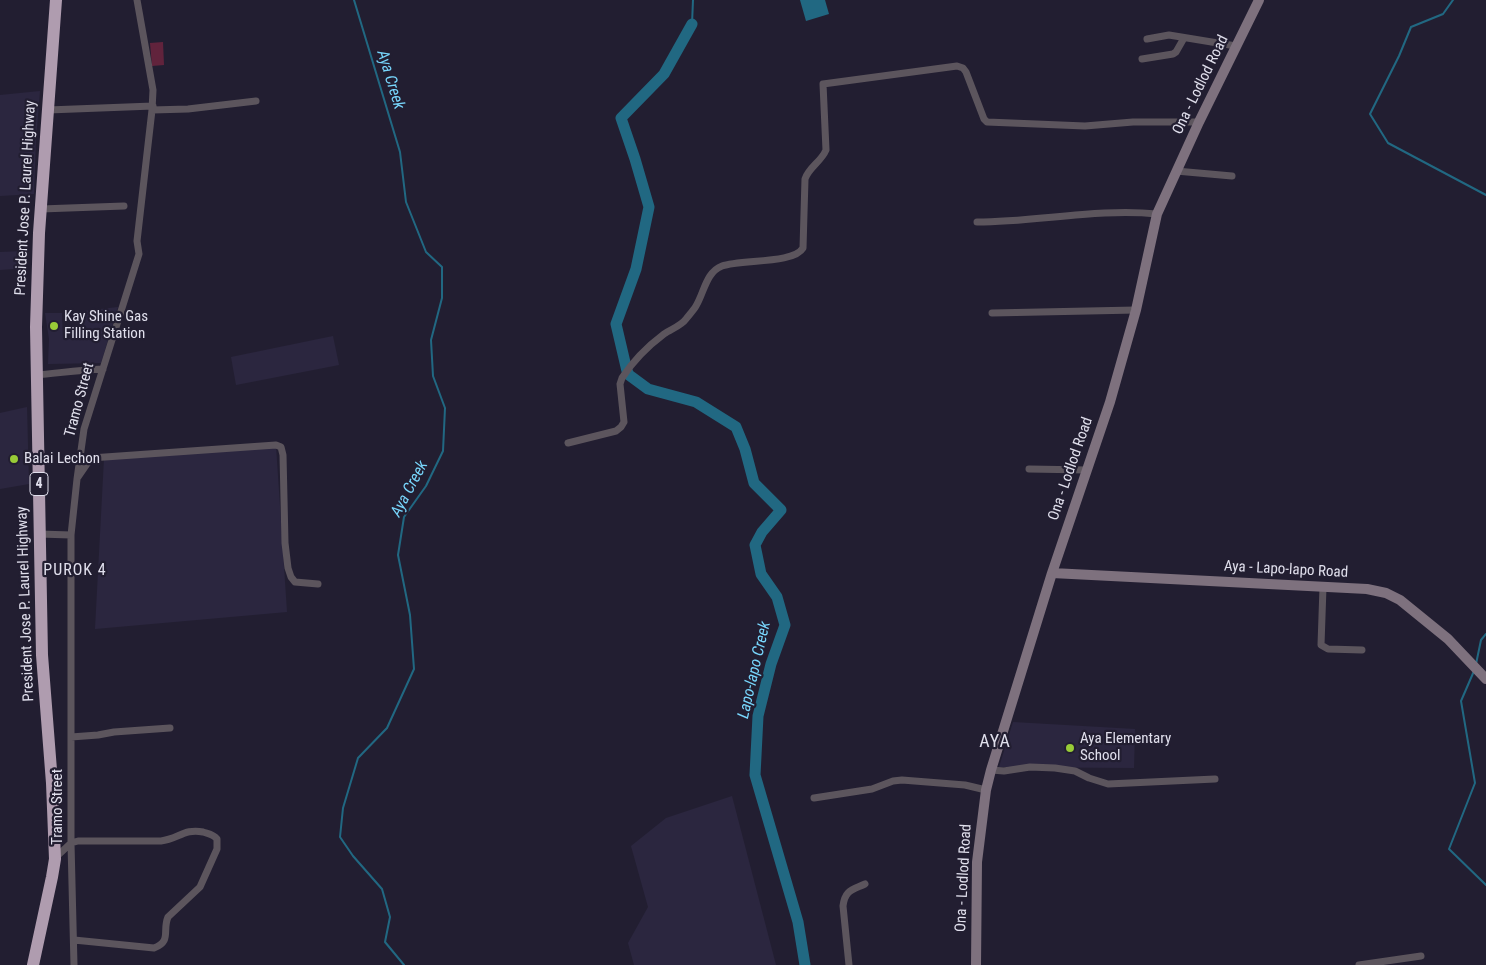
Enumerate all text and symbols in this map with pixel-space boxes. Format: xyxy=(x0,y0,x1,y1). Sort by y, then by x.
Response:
street label: Ona - Lodlod Road xyxy=(1169,32,1233,138)
water label: Aya Creek xyxy=(372,48,408,112)
street label: President Jose P. Laurel Highway xyxy=(12,100,40,296)
place label: Kay Shine Gas Filling Station xyxy=(64,308,148,343)
marker: Kay Shine Gas Filling Station xyxy=(48,320,60,332)
street label: Tramo Street xyxy=(61,361,99,439)
street label: Ona - Lodlod Road xyxy=(1045,415,1097,523)
place label: Balai Lechon xyxy=(24,450,100,468)
marker: Balai Lechon xyxy=(8,453,20,465)
water label: Aya Creek xyxy=(387,458,433,520)
road number: 4 xyxy=(30,472,48,496)
street label: President Jose P. Laurel Highway xyxy=(14,506,38,702)
street label: Aya - Lapo-lapo Road xyxy=(1223,558,1349,582)
district label: PUROK 4 xyxy=(42,561,108,581)
water label: Lapo-lapo Creek xyxy=(734,620,776,720)
place label: Aya Elementary School xyxy=(1080,730,1171,765)
district label: AYA xyxy=(979,731,1011,753)
marker: Aya Elementary School xyxy=(1064,742,1076,754)
street label: Tramo Street xyxy=(49,769,67,845)
street label: Ona - Lodlod Road xyxy=(952,824,976,932)

